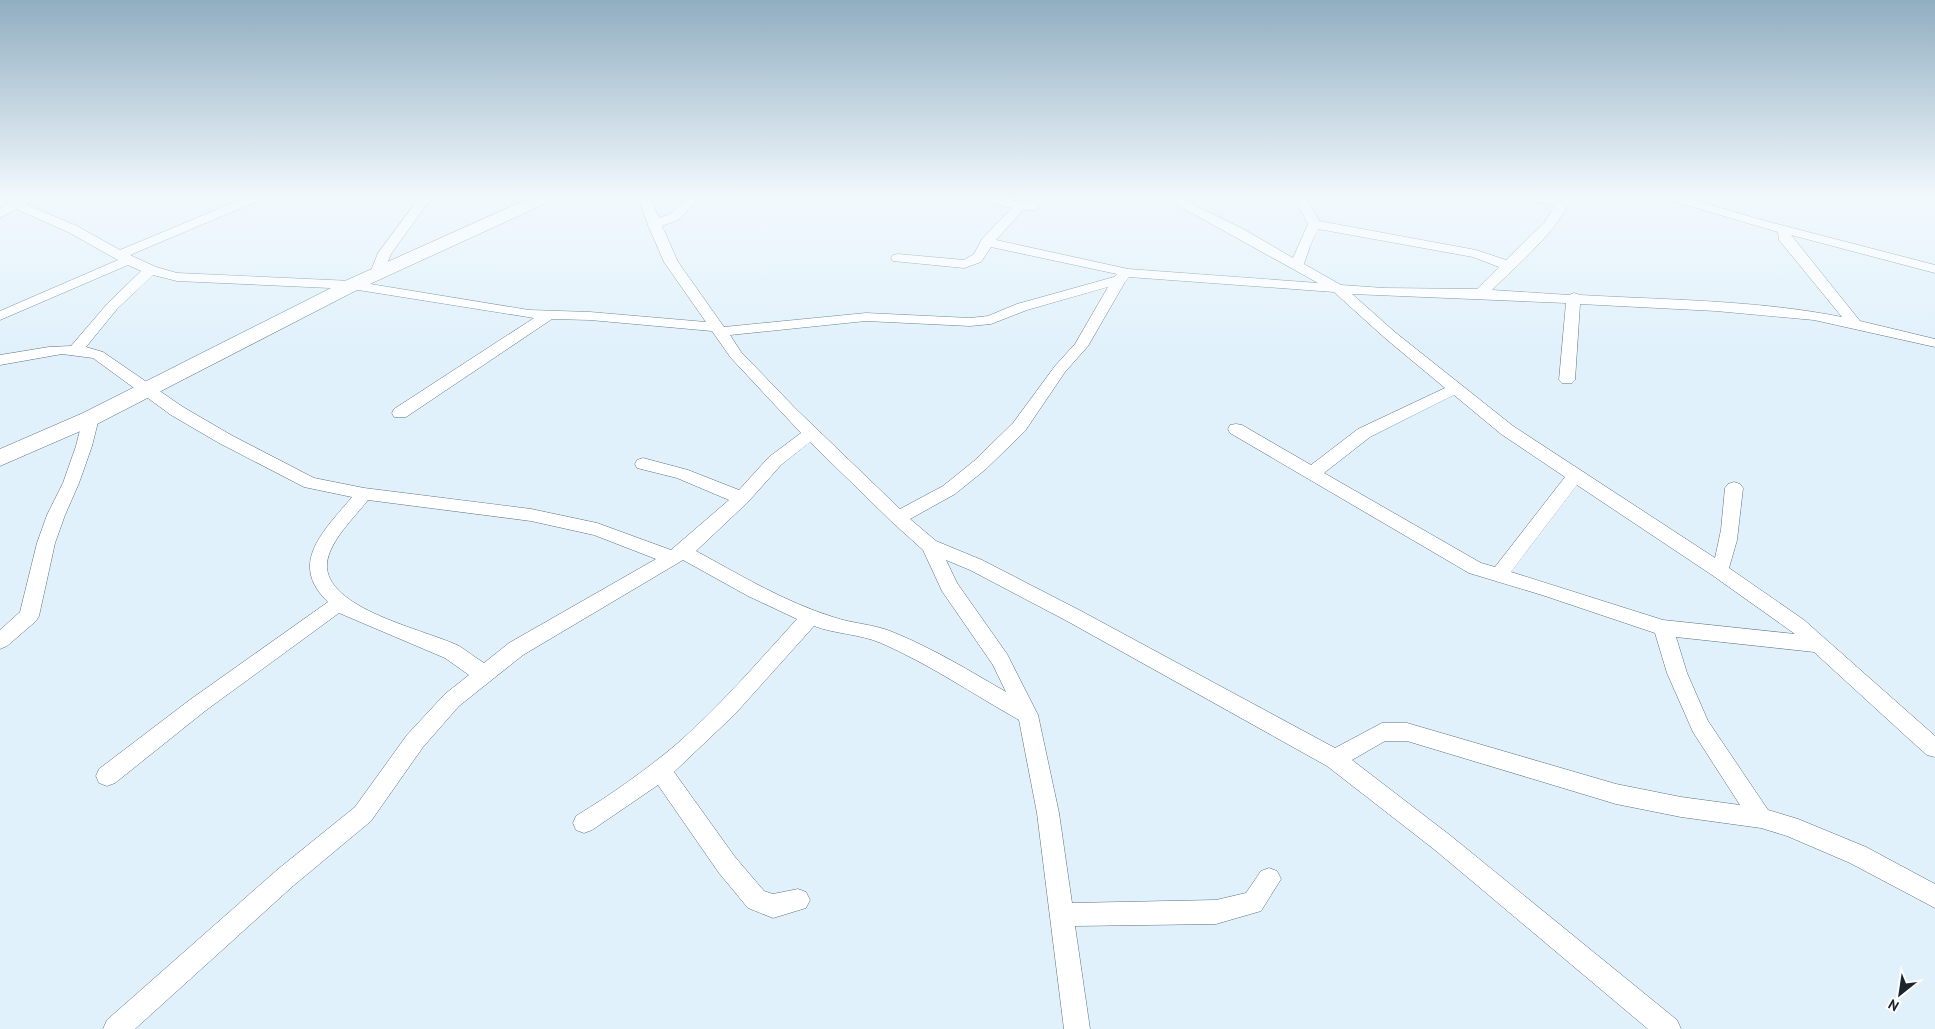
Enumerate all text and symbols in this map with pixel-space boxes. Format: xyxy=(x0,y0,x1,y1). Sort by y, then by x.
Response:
north arrow xyxy=(1875,969,1925,1019)
text: N xyxy=(1885,995,1902,1015)

